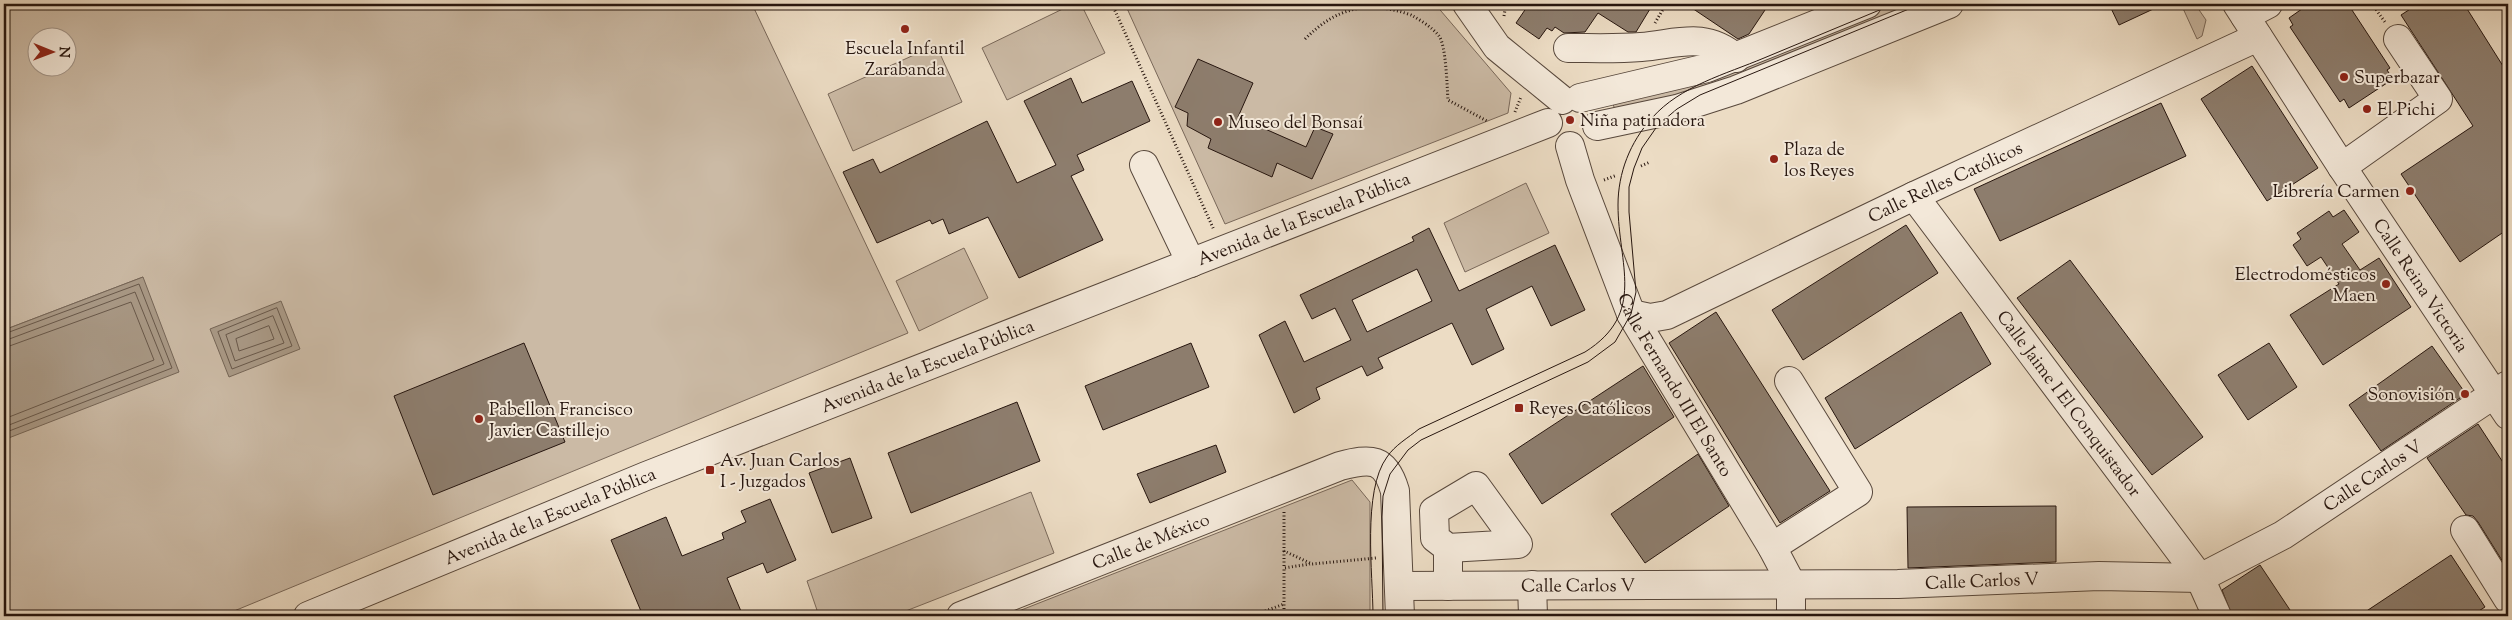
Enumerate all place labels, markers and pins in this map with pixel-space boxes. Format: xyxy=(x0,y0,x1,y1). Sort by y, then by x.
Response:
marker: Escuela Infantil Zarabanda xyxy=(899,23,911,35)
place label: Escuela Infantil Zarabanda xyxy=(845,37,965,84)
place label: Superbazar xyxy=(2354,66,2440,92)
marker: Superbazar xyxy=(2338,71,2350,83)
place label: El Pichi xyxy=(2377,98,2435,124)
marker: El Pichi xyxy=(2361,103,2373,115)
place label: Niña patinadora xyxy=(1580,109,1705,135)
place label: Museo del Bonsaí xyxy=(1228,111,1363,137)
marker: Niña patinadora xyxy=(1564,114,1576,126)
marker: Museo del Bonsaí xyxy=(1212,116,1224,128)
place label: Plaza de los Reyes xyxy=(1784,138,1854,185)
marker: Plaza de los Reyes xyxy=(1768,153,1780,165)
place label: Librería Carmen xyxy=(2272,180,2400,206)
marker: Librería Carmen xyxy=(2404,185,2416,197)
place label: Electrodomésticos Maen xyxy=(2235,263,2376,310)
marker: Electrodomésticos Maen xyxy=(2380,278,2392,290)
place label: Sonovisión xyxy=(2368,383,2455,409)
marker: Sonovisión xyxy=(2459,388,2471,400)
place label: Reyes Católicos xyxy=(1529,397,1651,423)
place label: Pabellon Francisco Javier Castillejo xyxy=(488,398,633,445)
marker: Reyes Católicos xyxy=(1513,402,1525,414)
marker: Pabellon Francisco Javier Castillejo xyxy=(473,413,485,425)
place label: Av. Juan Carlos I - Juzgados xyxy=(720,449,840,496)
marker: Av. Juan Carlos I - Juzgados xyxy=(704,464,716,476)

